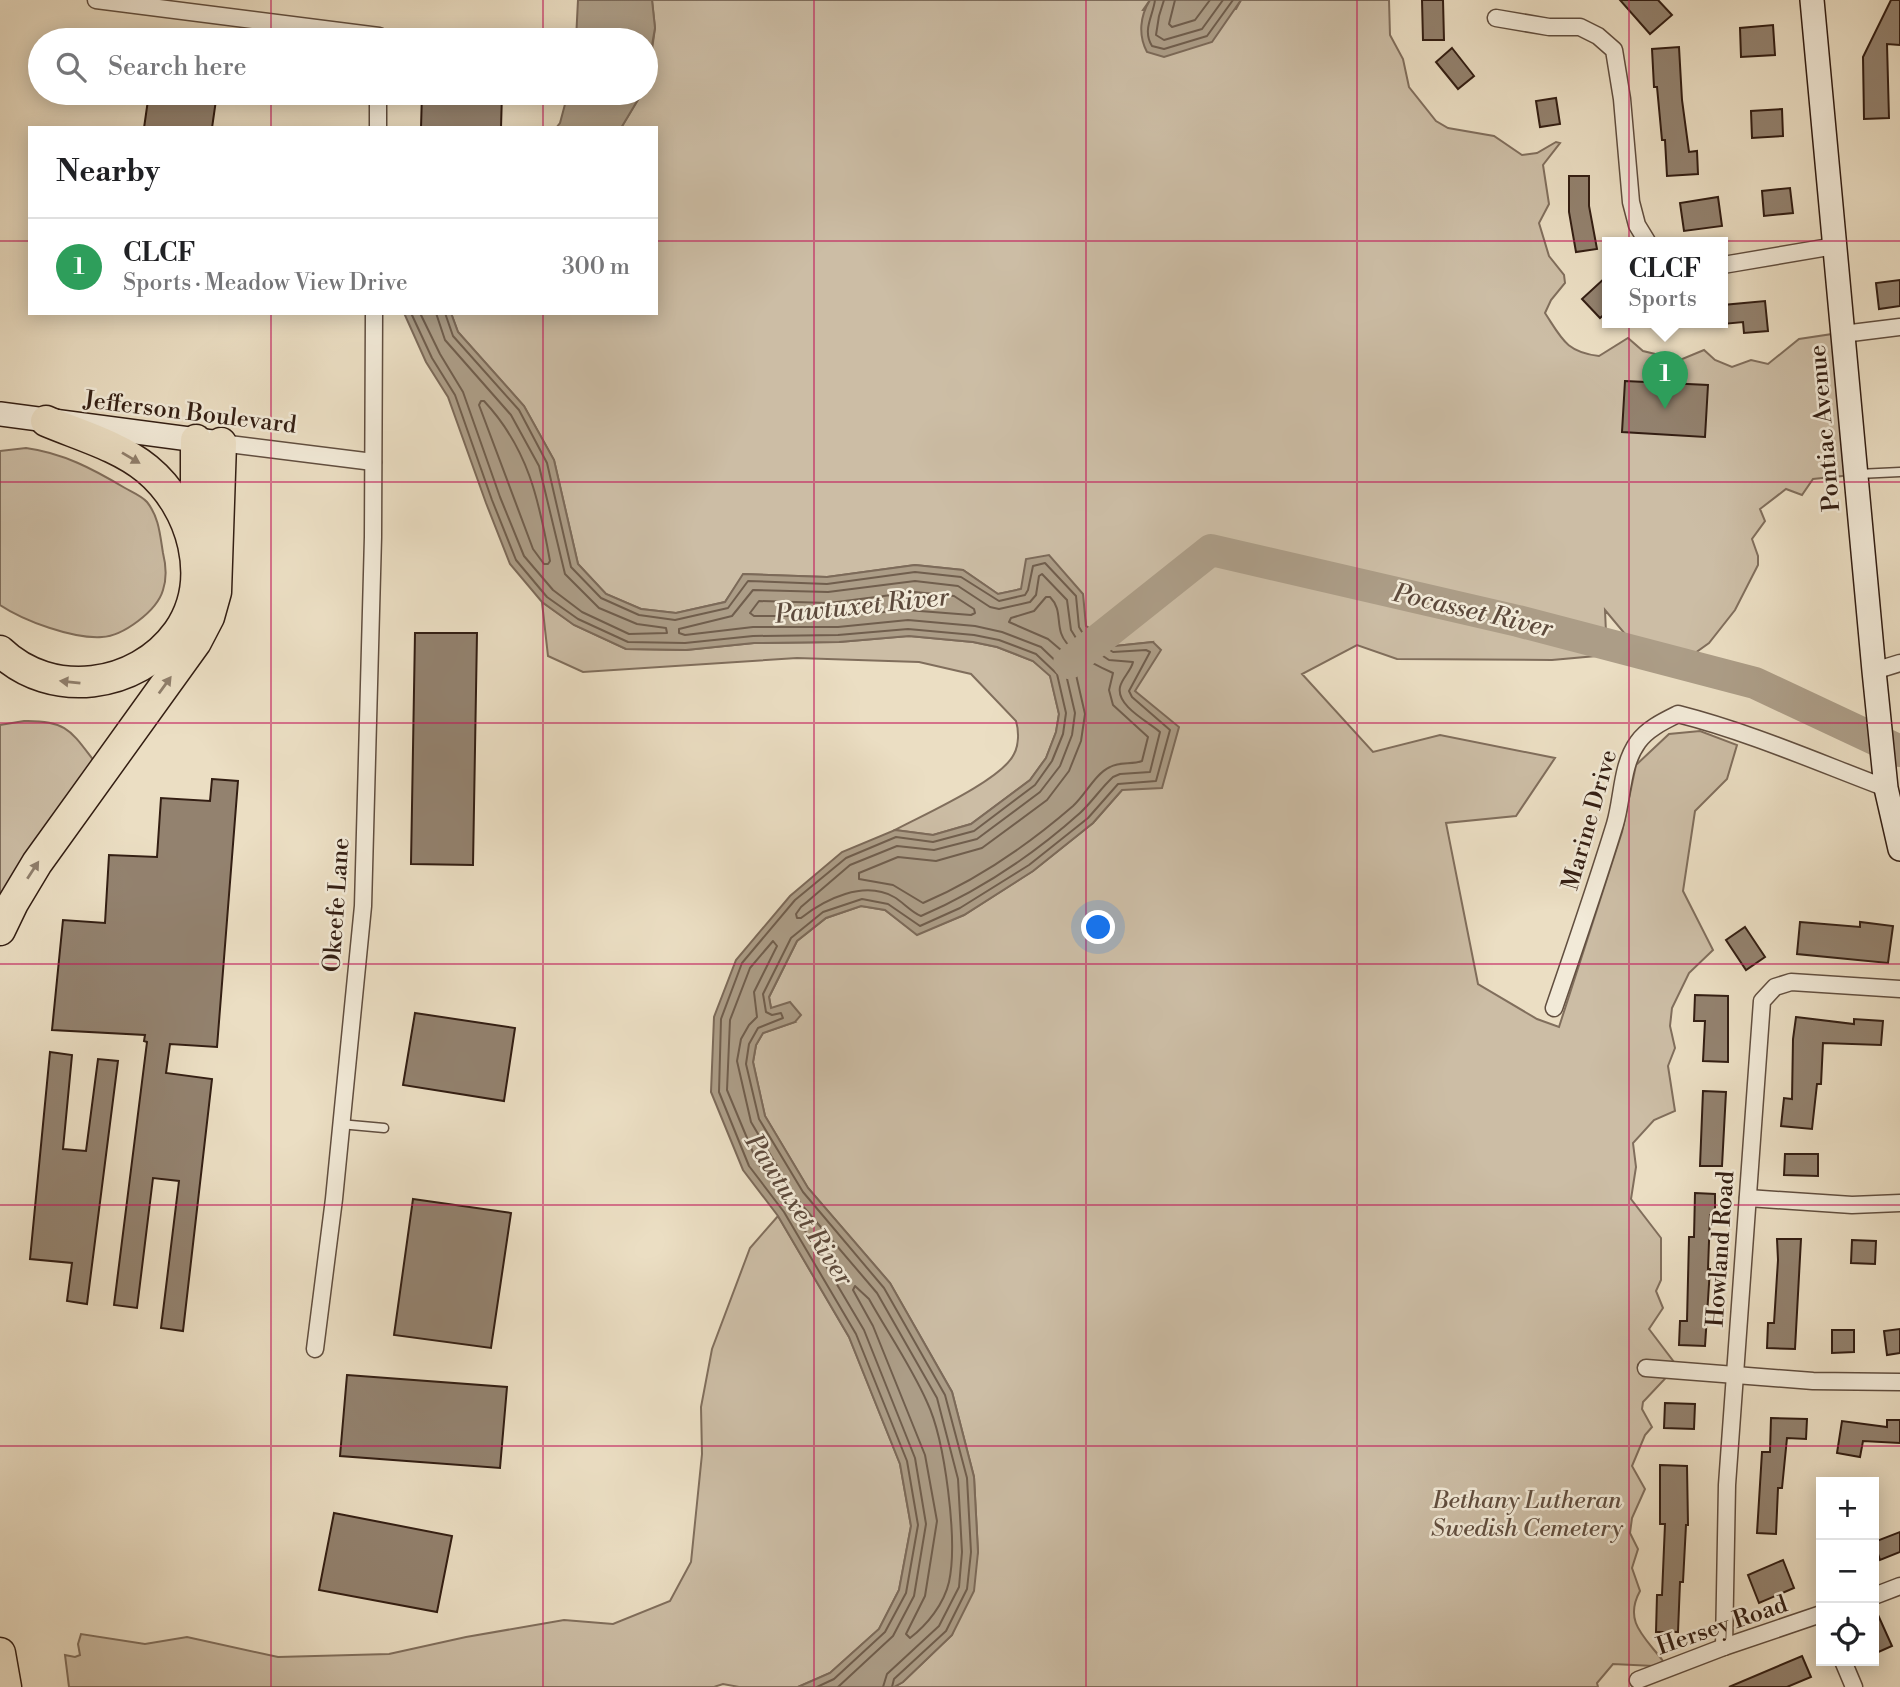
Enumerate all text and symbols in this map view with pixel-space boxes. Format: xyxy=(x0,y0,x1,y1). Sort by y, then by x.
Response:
search box xyxy=(28,28,658,105)
icon: search xyxy=(52,48,90,86)
text: Search here xyxy=(108,51,247,83)
text: Nearby xyxy=(56,153,160,191)
text: CLCF xyxy=(123,237,196,269)
popup xyxy=(1602,237,1728,328)
text: 1 xyxy=(73,253,85,281)
text: 300 m xyxy=(562,253,630,281)
text: CLCF xyxy=(1629,253,1701,285)
text: Sports · Meadow View Drive xyxy=(123,269,408,297)
text: Sports xyxy=(1629,285,1697,313)
street label: Pontiac Avenue xyxy=(1803,343,1847,513)
pin: 1 xyxy=(1642,351,1688,409)
street label: Jefferson Boulevard xyxy=(81,385,298,441)
one-way arrow xyxy=(121,452,140,465)
water label: Pocasset River xyxy=(1389,577,1557,645)
water label: Pawtuxet River xyxy=(772,581,952,631)
one-way arrow xyxy=(58,676,80,687)
one-way arrow xyxy=(158,676,172,694)
street label: Marine Drive xyxy=(1556,746,1624,894)
street label: Okeefe Lane xyxy=(317,837,357,973)
one-way arrow xyxy=(26,860,39,880)
your location xyxy=(1081,910,1115,944)
water label: Pawtuxet River xyxy=(737,1127,861,1293)
street label: Howland Road xyxy=(1701,1169,1741,1328)
map controls xyxy=(1816,1477,1879,1666)
button: + xyxy=(1816,1477,1879,1540)
park label: Bethany Lutheran Swedish Cemetery xyxy=(1431,1486,1623,1544)
button: − xyxy=(1816,1540,1879,1603)
street label: Hersey Road xyxy=(1653,1589,1792,1662)
button: locate xyxy=(1816,1603,1879,1666)

